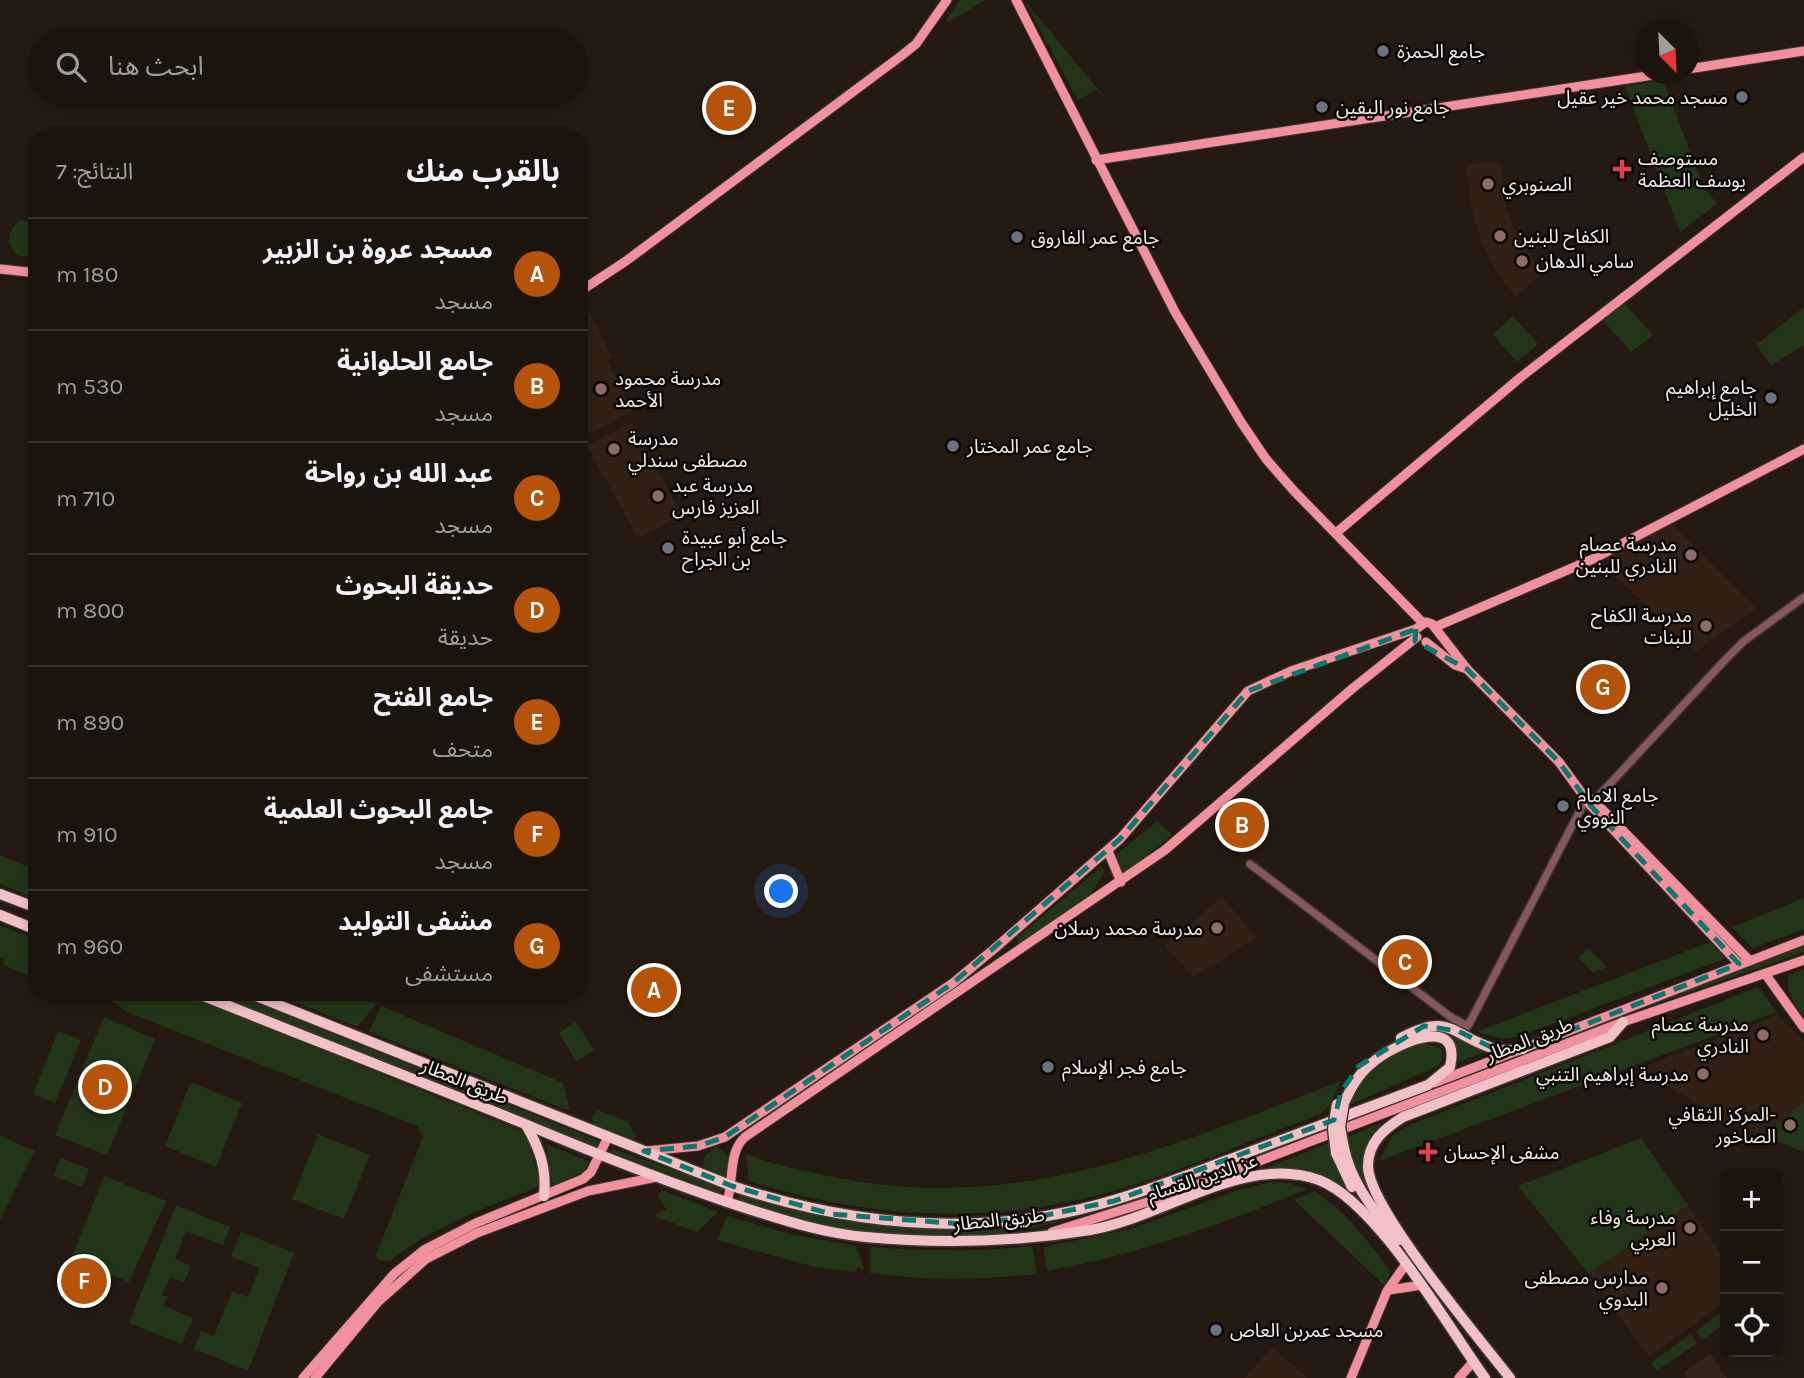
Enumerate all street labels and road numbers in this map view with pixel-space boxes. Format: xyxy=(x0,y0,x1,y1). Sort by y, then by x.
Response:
street label: طريق المطار xyxy=(1482,1013,1576,1067)
street label: طريق المطار xyxy=(417,1054,511,1109)
street label: عز الدين القسام xyxy=(1144,1150,1261,1209)
street label: طريق المطار xyxy=(951,1204,1046,1236)

